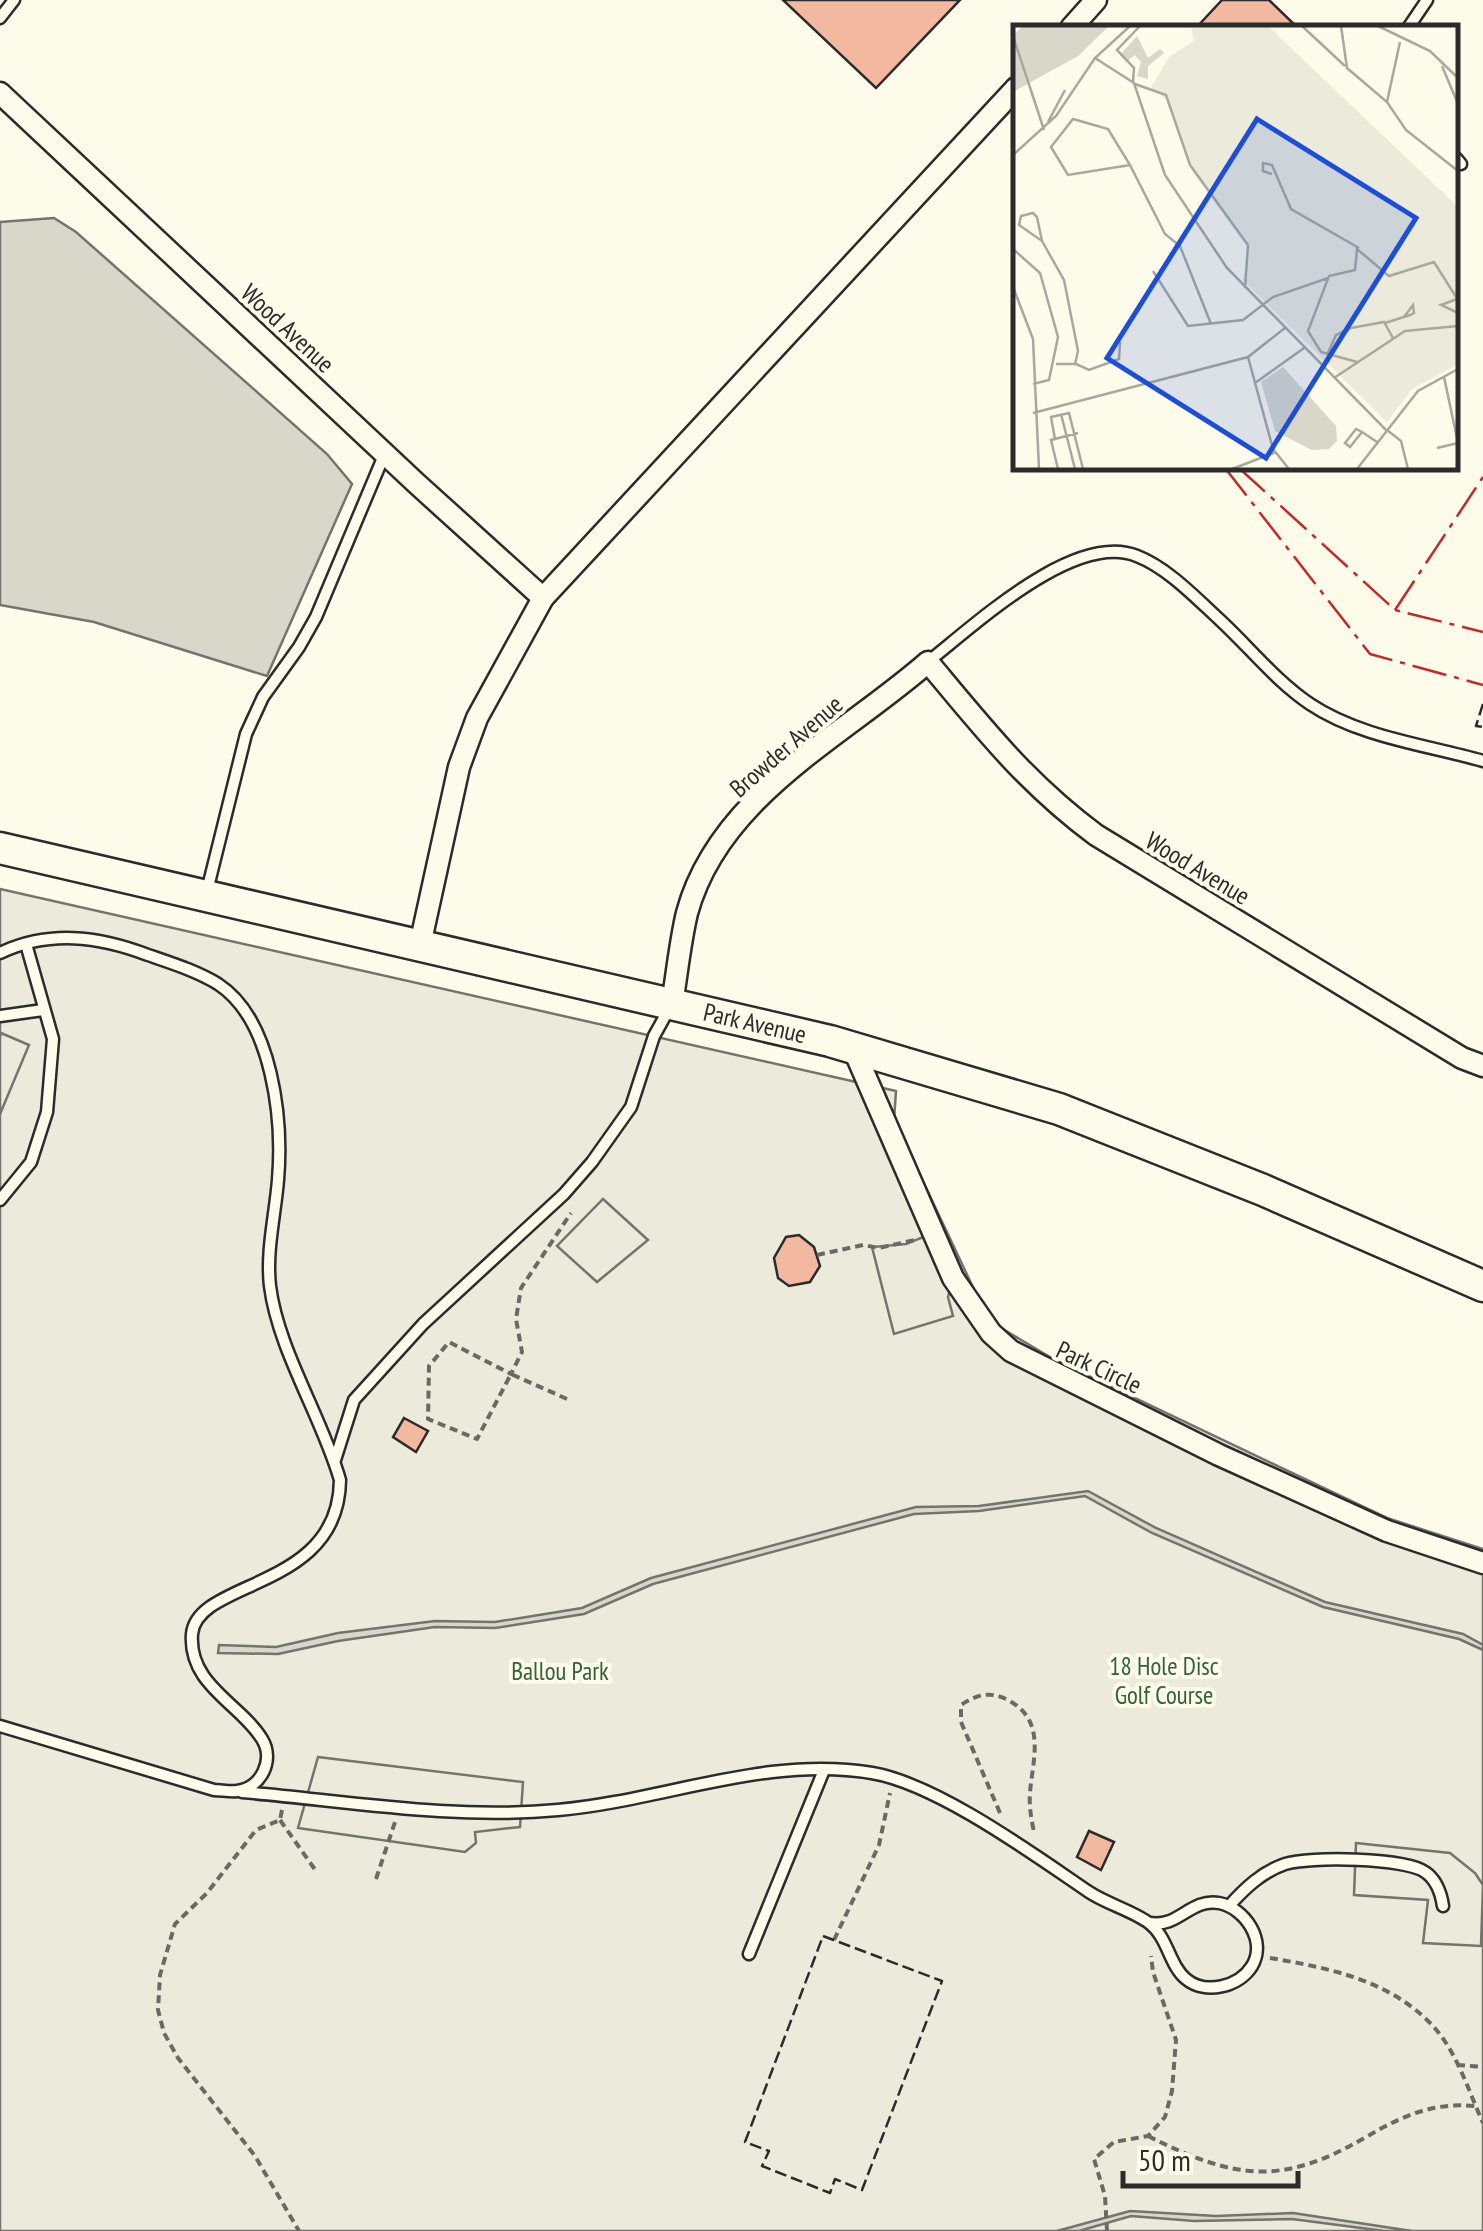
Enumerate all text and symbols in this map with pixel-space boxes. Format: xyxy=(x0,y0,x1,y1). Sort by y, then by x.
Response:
inset map xyxy=(1013,25,1458,470)
street label: Wood Avenue xyxy=(235,277,341,379)
street label: Browder Avenue xyxy=(723,688,849,804)
street label: Wood Avenue xyxy=(1140,824,1256,912)
street label: Park Avenue xyxy=(701,996,809,1050)
street label: Park Circle xyxy=(1051,1333,1147,1401)
park label: 18 Hole Disc Golf Course xyxy=(1109,1650,1219,1711)
park label: Ballou Park xyxy=(511,1655,609,1687)
scale bar xyxy=(1123,2126,1298,2188)
text: 50 m xyxy=(1138,2140,1191,2179)

